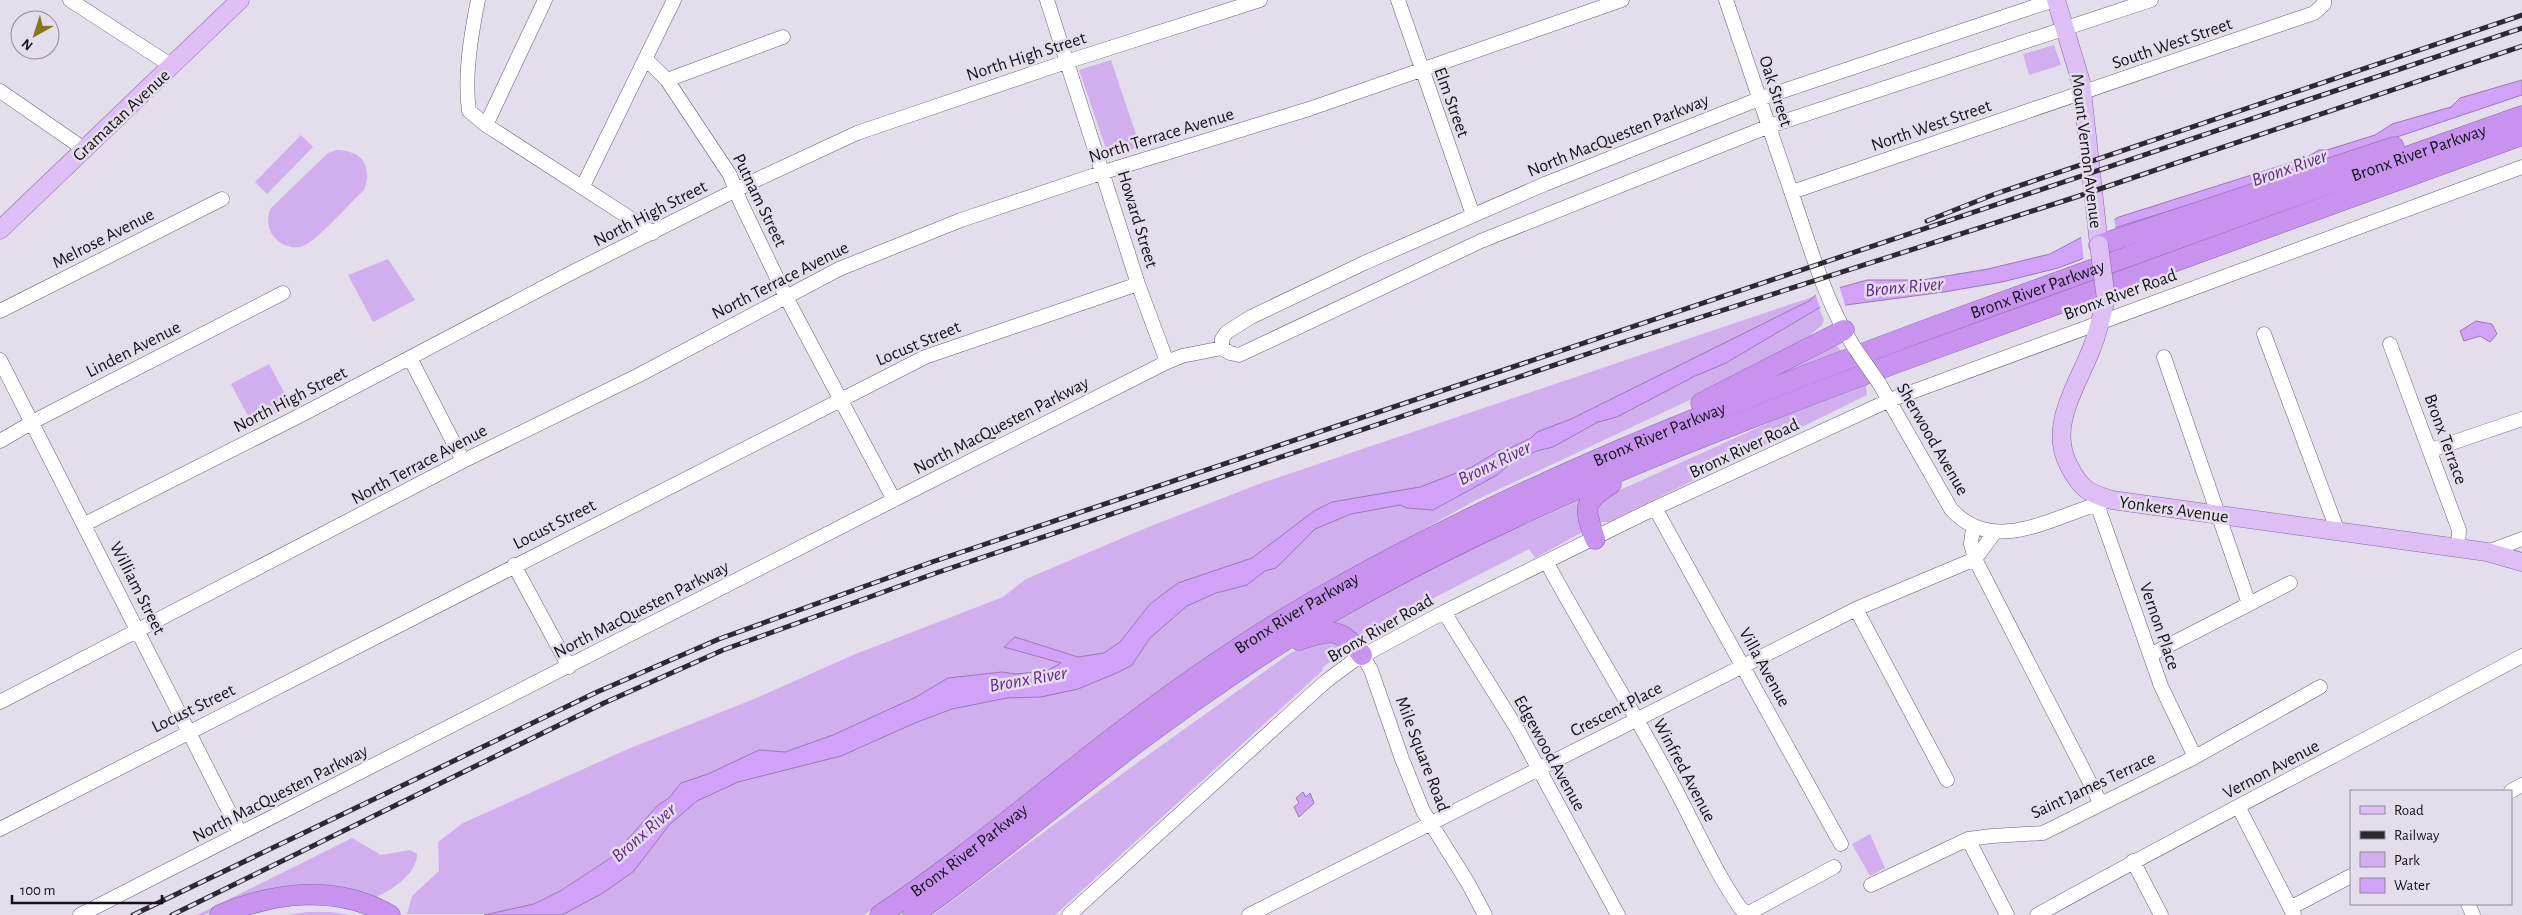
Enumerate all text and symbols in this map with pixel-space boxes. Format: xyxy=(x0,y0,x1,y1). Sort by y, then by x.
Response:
north arrow xyxy=(10,10,60,60)
street label: South West Street xyxy=(2110,15,2235,73)
street label: North High Street xyxy=(964,29,1089,85)
text: N xyxy=(19,36,36,53)
street label: Oak Street xyxy=(1755,54,1795,129)
street label: Elm Street xyxy=(1430,65,1472,140)
street label: Gramatan Avenue xyxy=(70,66,174,165)
street label: Mount Vernon Avenue xyxy=(2068,73,2104,230)
street label: North MacQuesten Parkway xyxy=(1525,91,1712,181)
street label: North West Street xyxy=(1869,97,1994,155)
street label: North Terrace Avenue xyxy=(1087,105,1236,167)
street label: Bronx River Parkway xyxy=(2349,121,2489,185)
water label: Bronx River xyxy=(2249,146,2330,190)
street label: Putnam Street xyxy=(729,151,789,250)
street label: Howard Street xyxy=(1114,168,1160,270)
street label: North High Street xyxy=(591,177,710,250)
street label: Melrose Avenue xyxy=(50,206,157,272)
street label: North Terrace Avenue xyxy=(709,239,852,323)
street label: Bronx River Parkway xyxy=(1968,257,2108,323)
street label: Bronx River Road xyxy=(2062,266,2179,324)
water label: Bronx River xyxy=(1864,275,1945,300)
street label: Linden Avenue xyxy=(83,318,184,381)
street label: Locust Street xyxy=(873,318,964,370)
street label: North High Street xyxy=(231,363,350,436)
street label: North MacQuesten Parkway xyxy=(911,374,1092,478)
street label: Sherwood Avenue xyxy=(1893,380,1972,499)
street label: Bronx Terrace xyxy=(2420,392,2470,487)
street label: Bronx River Parkway xyxy=(1591,399,1729,470)
street label: Bronx River Road xyxy=(1687,416,1802,482)
street label: North Terrace Avenue xyxy=(349,422,490,508)
water label: Bronx River xyxy=(1455,437,1535,489)
street label: Yonkers Avenue xyxy=(2118,493,2230,527)
street label: Locust Street xyxy=(510,496,599,553)
street label: William Street xyxy=(106,539,168,638)
street label: North MacQuesten Parkway xyxy=(551,558,732,662)
street label: Bronx River Parkway xyxy=(1232,569,1362,658)
street label: Vernon Place xyxy=(2136,580,2182,672)
street label: Bronx River Road xyxy=(1325,591,1436,666)
street label: Villa Avenue xyxy=(1735,625,1793,710)
water label: Bronx River xyxy=(988,663,1069,696)
street label: Crescent Place xyxy=(1568,679,1665,741)
street label: Locust Street xyxy=(149,681,238,737)
street label: Edgewood Avenue xyxy=(1510,693,1588,814)
street label: Mile Square Road xyxy=(1392,694,1452,814)
street label: Winfred Avenue xyxy=(1649,716,1719,825)
street label: Vernon Avenue xyxy=(2220,737,2323,803)
street label: North MacQuesten Parkway xyxy=(190,742,371,846)
street label: Saint James Terrace xyxy=(2028,749,2159,823)
legend xyxy=(2350,790,2512,905)
water label: Bronx River xyxy=(608,800,680,866)
street label: Bronx River Parkway xyxy=(908,801,1032,901)
text: Road xyxy=(2394,803,2424,818)
text: Railway xyxy=(2394,828,2440,843)
text: Park xyxy=(2394,853,2420,868)
scale bar xyxy=(12,872,162,904)
text: Water xyxy=(2394,878,2430,893)
text: 100 m xyxy=(20,883,55,898)

